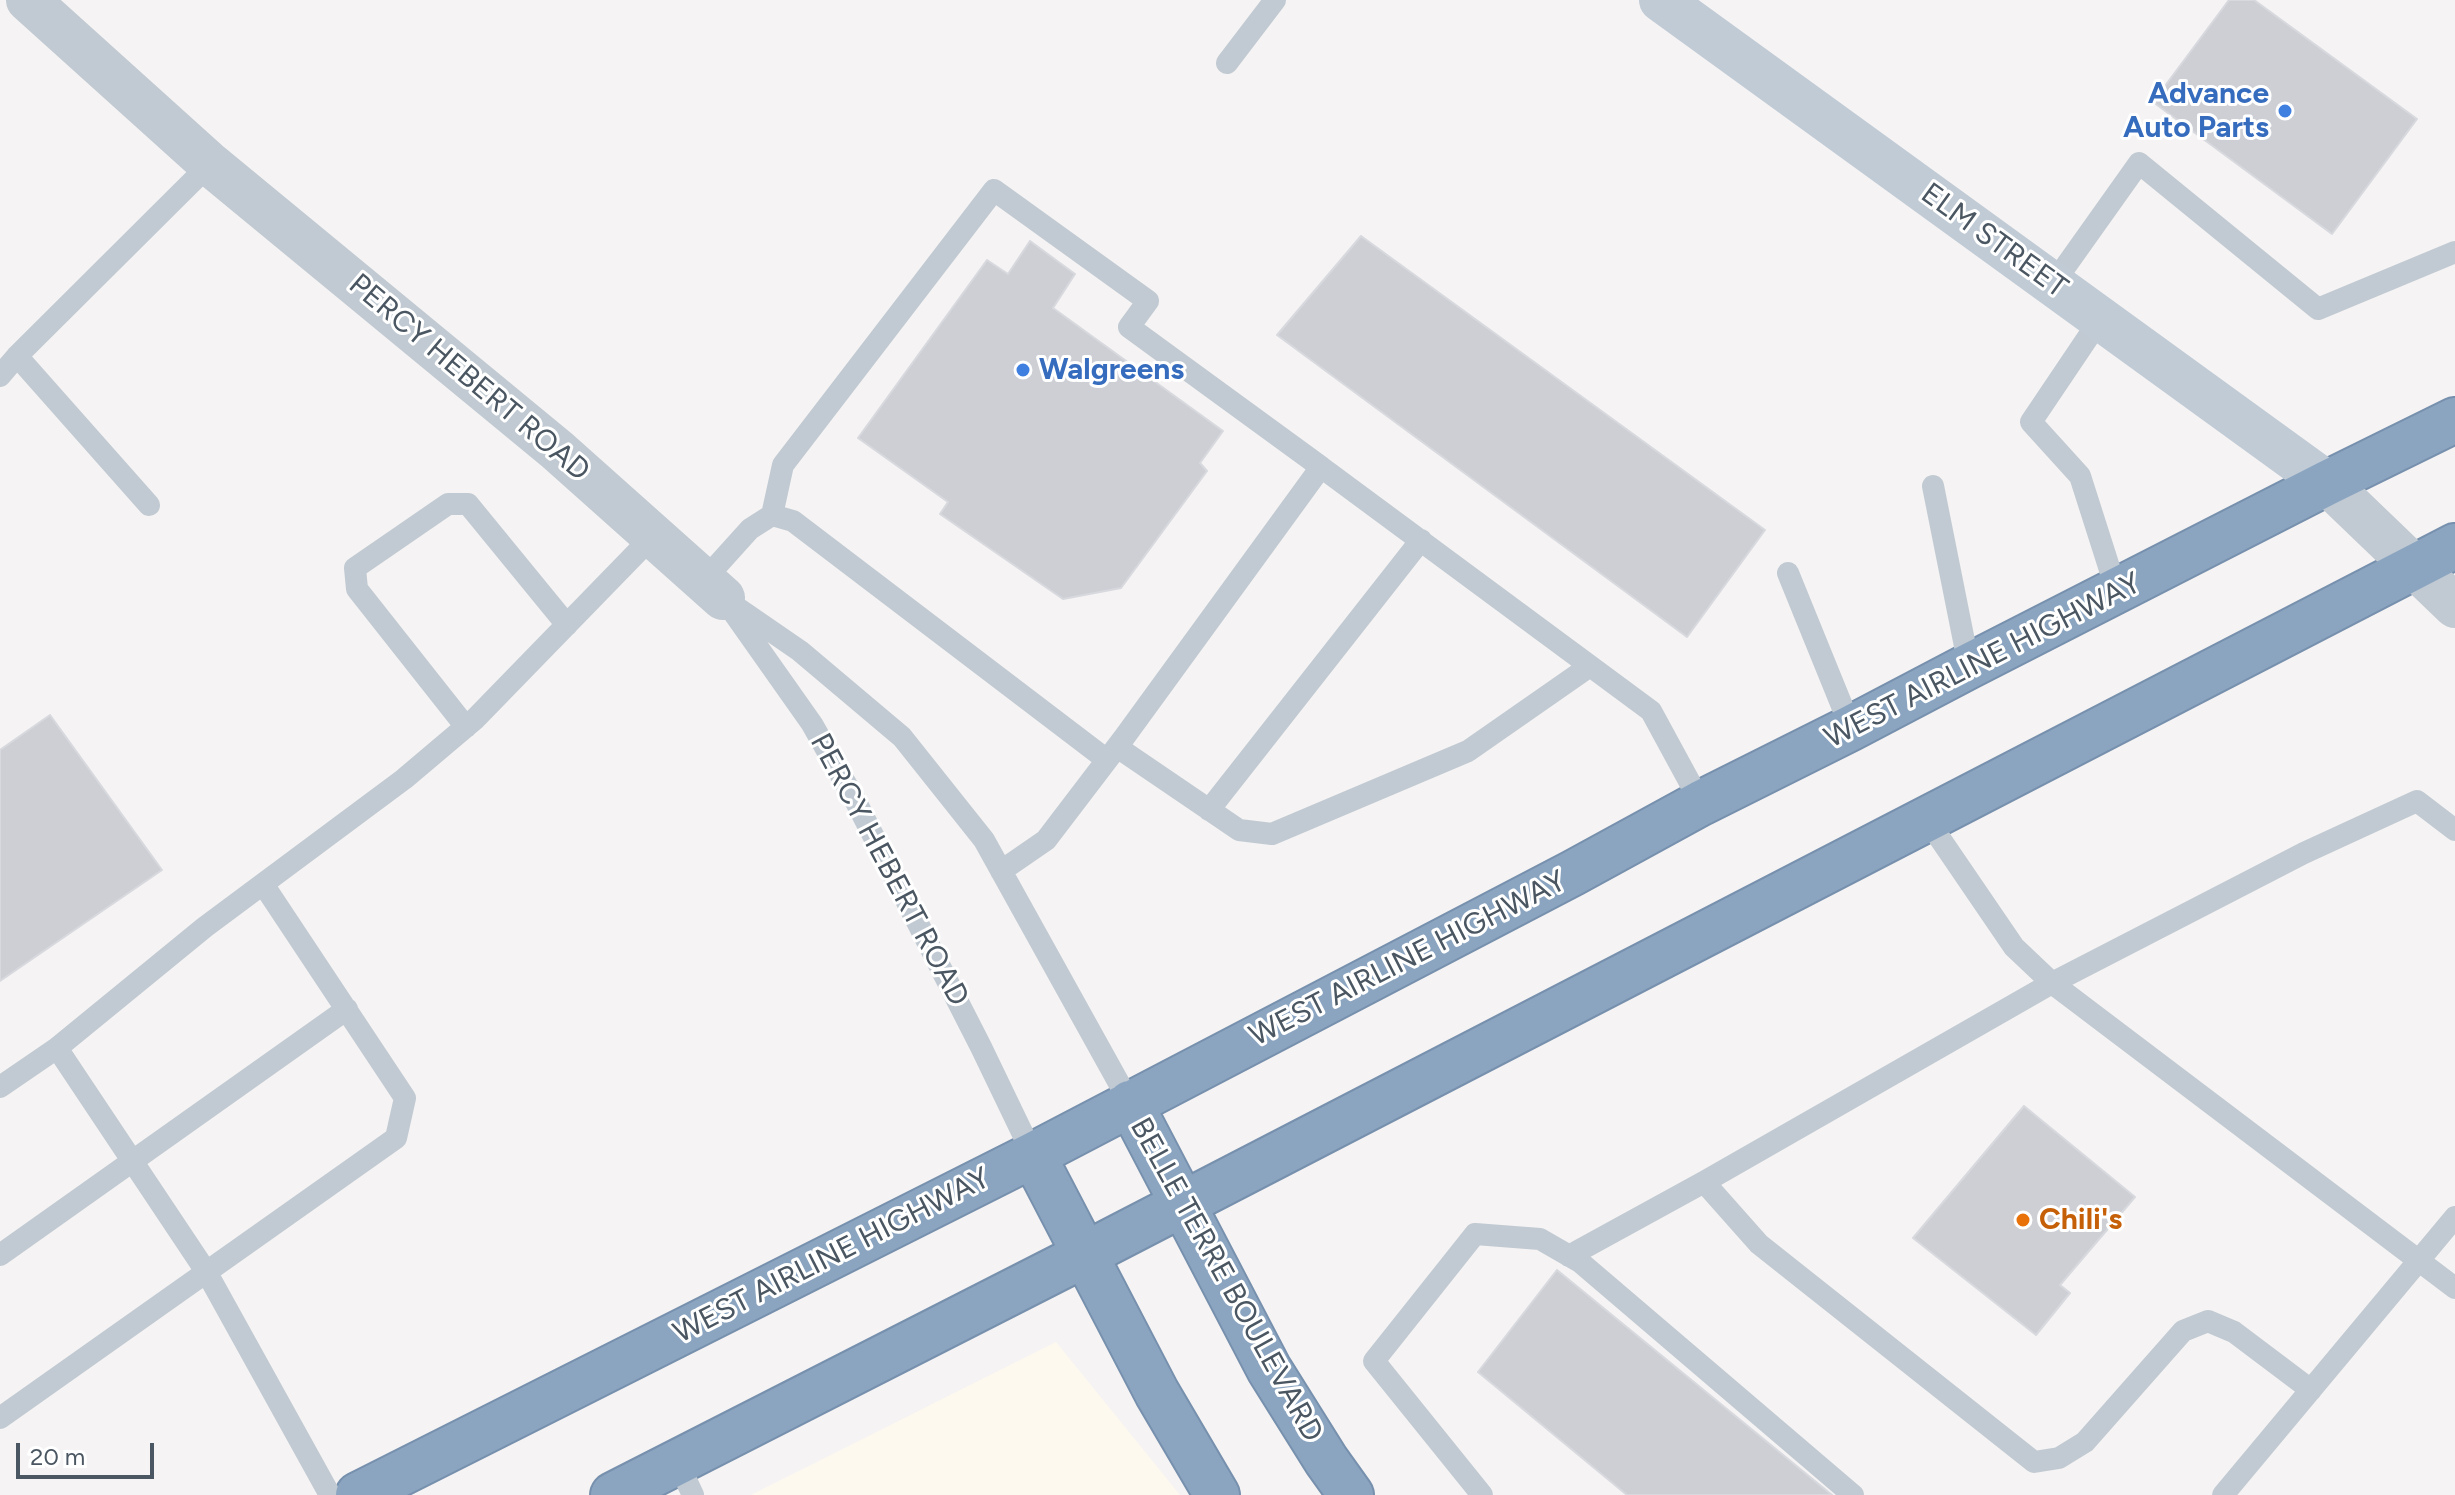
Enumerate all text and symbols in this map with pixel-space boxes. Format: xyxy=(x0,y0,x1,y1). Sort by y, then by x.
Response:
place label: Advance Auto Parts xyxy=(2123,76,2269,146)
marker: Advance Auto Parts xyxy=(2276,102,2294,120)
street label: ELM STREET xyxy=(1914,176,2074,306)
street label: PERCY HEBERT ROAD xyxy=(341,267,597,489)
place label: Walgreens xyxy=(1039,352,1184,388)
marker: Walgreens xyxy=(1014,361,1032,379)
street label: WEST AIRLINE HIGHWAY xyxy=(1819,565,2147,757)
street label: PERCY HEBERT ROAD xyxy=(802,728,976,1012)
street label: WEST AIRLINE HIGHWAY xyxy=(1244,863,1572,1055)
street label: BELLE TERRE BOULEVARD xyxy=(1122,1112,1330,1448)
street label: WEST AIRLINE HIGHWAY xyxy=(668,1160,996,1352)
place label: Chili's xyxy=(2039,1202,2122,1238)
marker: Chili's xyxy=(2014,1211,2032,1229)
scale bar xyxy=(20,1427,158,1477)
text: 20 m xyxy=(30,1442,85,1471)

